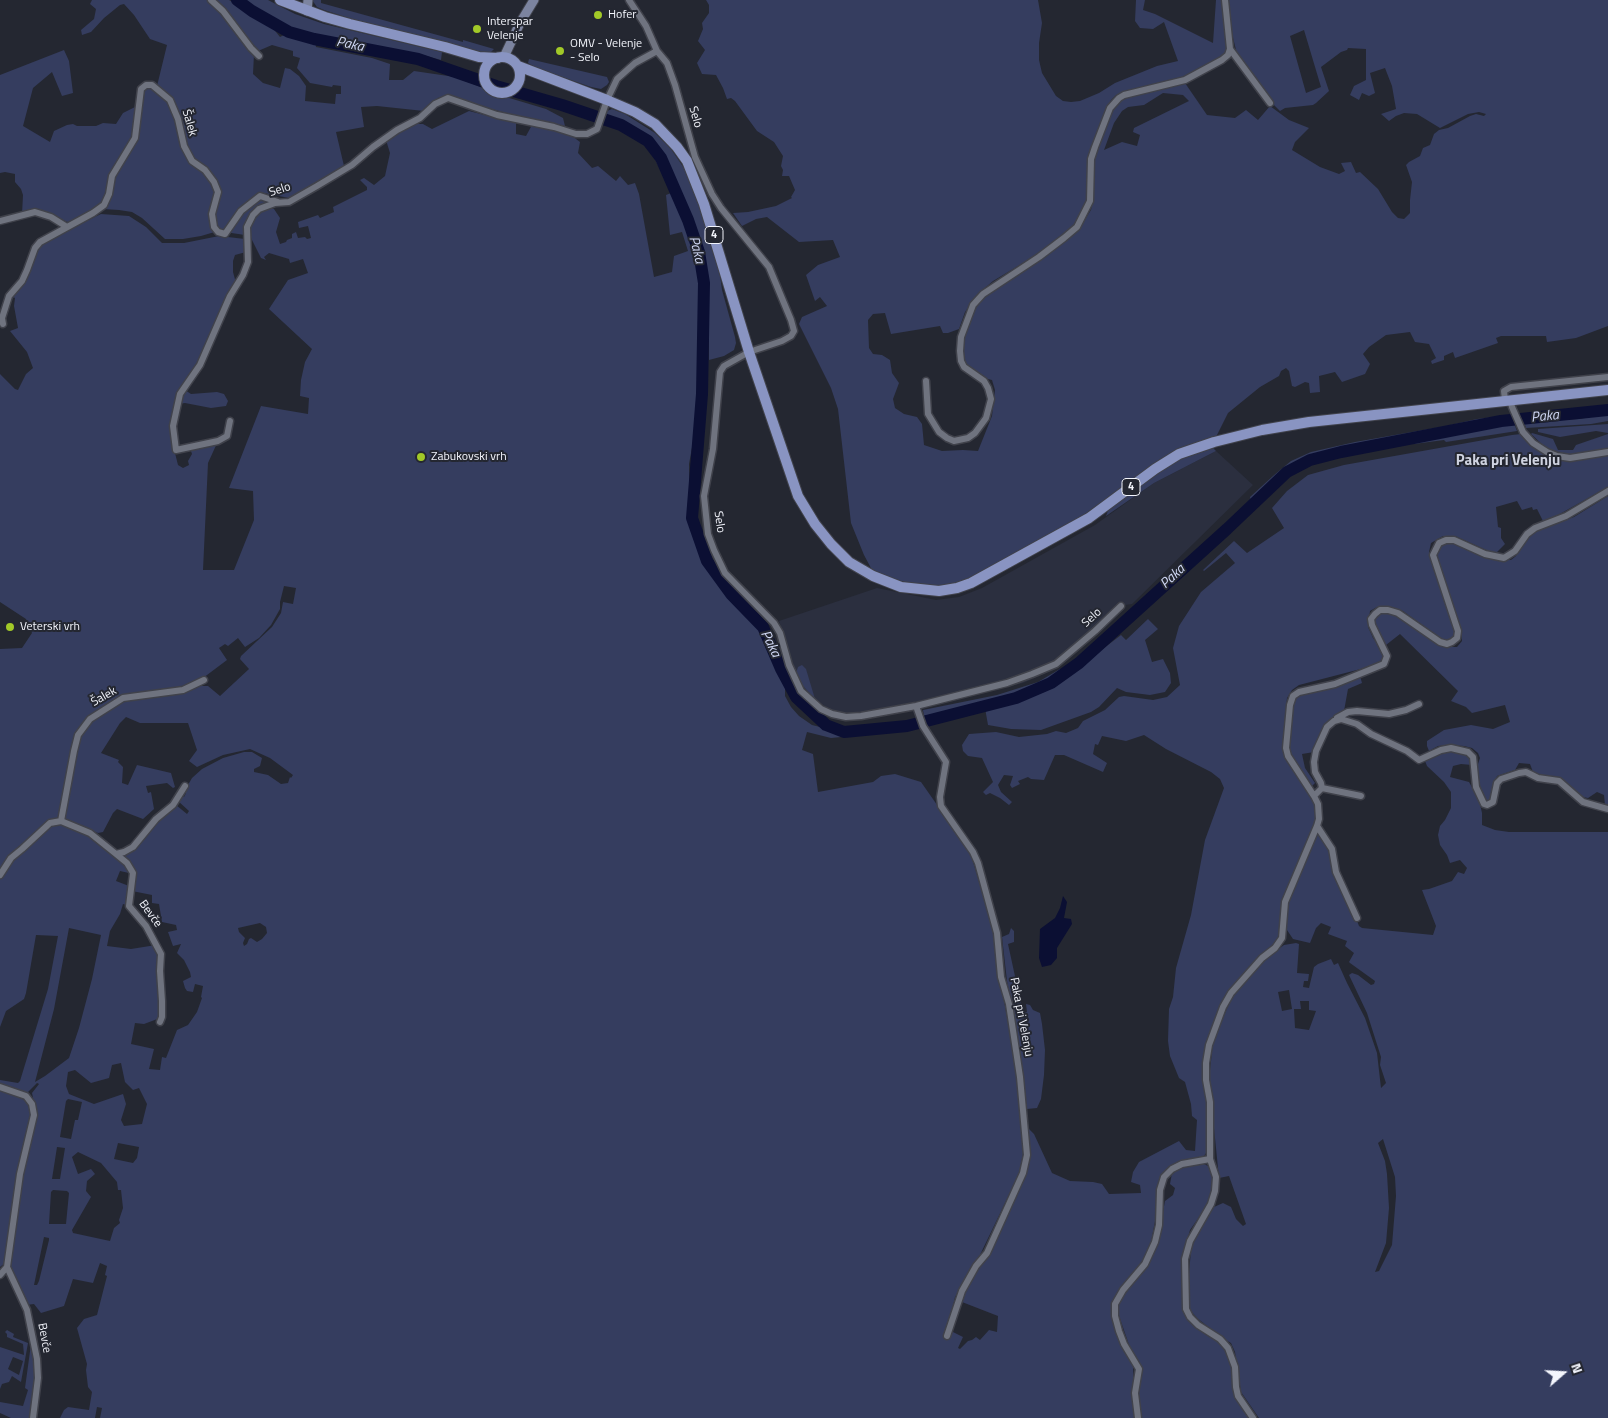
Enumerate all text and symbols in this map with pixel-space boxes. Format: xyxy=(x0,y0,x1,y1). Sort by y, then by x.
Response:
place label: Hofer xyxy=(608,8,636,22)
marker: Hofer xyxy=(592,9,604,21)
place label: Interspar Velenje xyxy=(487,15,533,43)
marker: Interspar Velenje xyxy=(471,23,483,35)
water label: Paka xyxy=(335,34,365,56)
place label: OMV - Velenje - Selo xyxy=(570,37,642,65)
marker: OMV - Velenje - Selo xyxy=(554,45,566,57)
street label: Selo xyxy=(685,105,705,129)
street label: Šalek xyxy=(178,108,200,138)
street label: Selo xyxy=(267,180,293,200)
road number: 4 xyxy=(705,226,723,244)
water label: Paka xyxy=(684,235,708,265)
water label: Paka xyxy=(1530,407,1560,427)
place label: Zabukovski vrh xyxy=(431,450,507,464)
marker: Zabukovski vrh xyxy=(415,451,427,463)
district label: Paka pri Velenju xyxy=(1456,452,1560,470)
road number: 4 xyxy=(1122,478,1140,496)
street label: Selo xyxy=(710,510,728,534)
water label: Paka xyxy=(1157,561,1189,593)
street label: Selo xyxy=(1079,605,1105,631)
place label: Veterski vrh xyxy=(20,620,80,634)
marker: Veterski vrh xyxy=(4,621,16,633)
water label: Paka xyxy=(756,628,784,660)
street label: Šalek xyxy=(89,684,119,710)
street label: Bevče xyxy=(135,898,165,930)
street label: Paka pri Velenju xyxy=(1006,976,1036,1058)
street label: Bevče xyxy=(34,1322,54,1354)
north arrow xyxy=(1538,1348,1588,1398)
text: N xyxy=(1566,1360,1589,1376)

